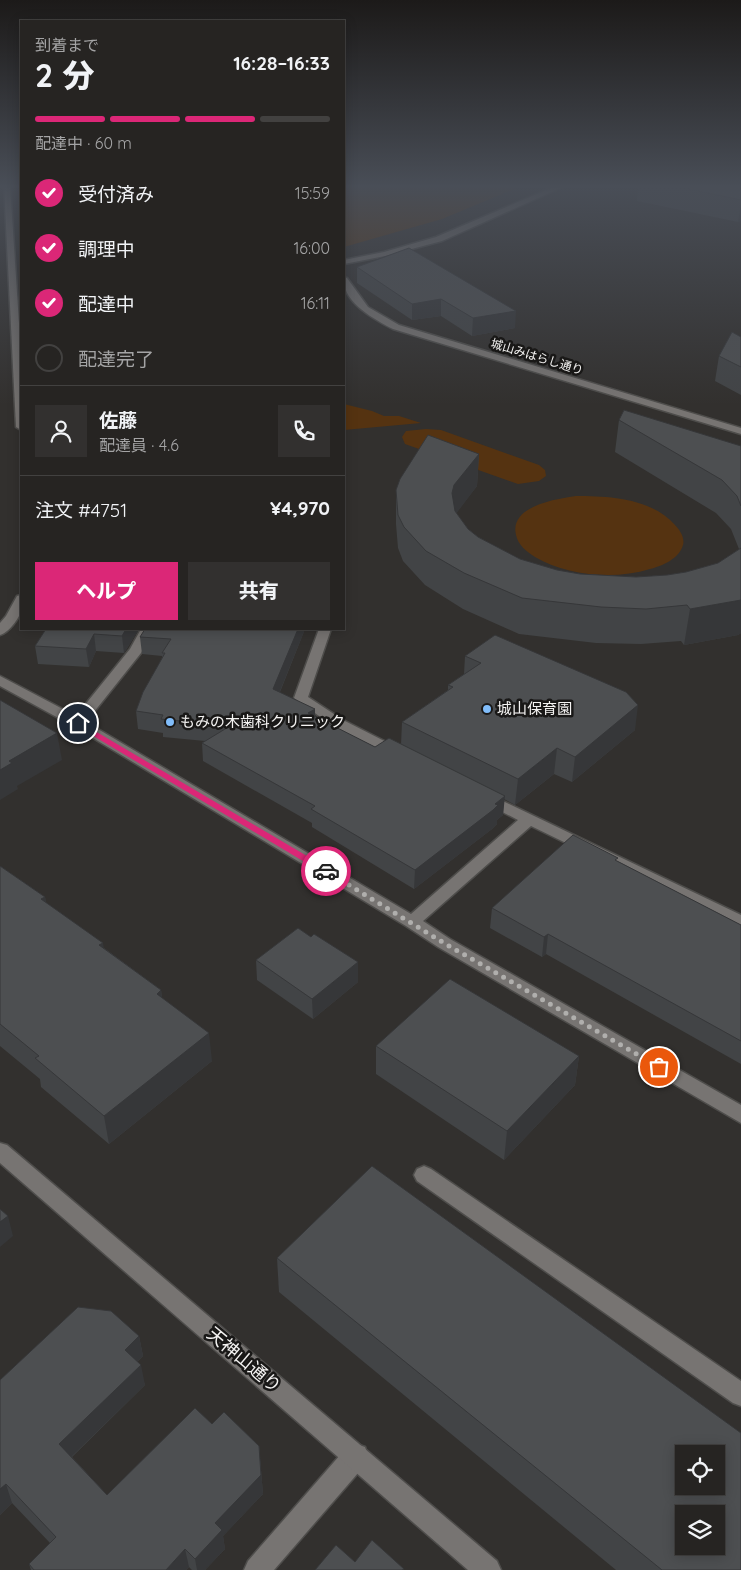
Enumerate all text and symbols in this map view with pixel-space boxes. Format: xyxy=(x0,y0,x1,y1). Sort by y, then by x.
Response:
text: 到着まで xyxy=(35,35,99,55)
text: 16:28–16:33 xyxy=(233,51,330,75)
text: 2 分 xyxy=(35,55,94,95)
text: 配達中 · 60 m xyxy=(35,133,132,153)
icon: check xyxy=(35,179,63,207)
text: 受付済み xyxy=(78,182,154,206)
text: 15:59 xyxy=(295,183,330,203)
icon: check xyxy=(35,234,63,262)
text: 調理中 xyxy=(78,237,135,261)
text: 16:00 xyxy=(293,238,330,258)
icon: check xyxy=(35,289,63,317)
text: 配達中 xyxy=(78,292,135,316)
text: 16:11 xyxy=(301,293,330,313)
street label: 城山みはらし通り xyxy=(489,335,585,378)
text: 配達完了 xyxy=(78,347,154,371)
button: person xyxy=(35,405,87,457)
button: phone xyxy=(278,405,330,457)
text: 佐藤 xyxy=(99,408,137,432)
text: 配達員 · 4.6 xyxy=(99,435,179,455)
text: ¥4,970 xyxy=(270,496,330,520)
text: 注文 #4751 xyxy=(35,498,127,522)
button: ヘルプ xyxy=(35,562,178,620)
button: 共有 xyxy=(188,562,330,620)
place label: 城山保育園 xyxy=(497,699,572,718)
pin xyxy=(57,702,99,744)
marker: 城山保育園 xyxy=(481,703,493,715)
icon: home xyxy=(64,709,92,737)
place label: もみの木歯科クリニック xyxy=(180,712,345,731)
marker: もみの木歯科クリニック xyxy=(164,716,176,728)
courier xyxy=(301,846,351,896)
icon: car xyxy=(312,857,340,885)
pin xyxy=(638,1046,680,1088)
icon: bag xyxy=(645,1053,673,1081)
street label: 天神山通り xyxy=(202,1322,286,1397)
map controls xyxy=(675,1445,725,1555)
button: locate xyxy=(675,1445,725,1495)
button: layers xyxy=(675,1505,725,1555)

